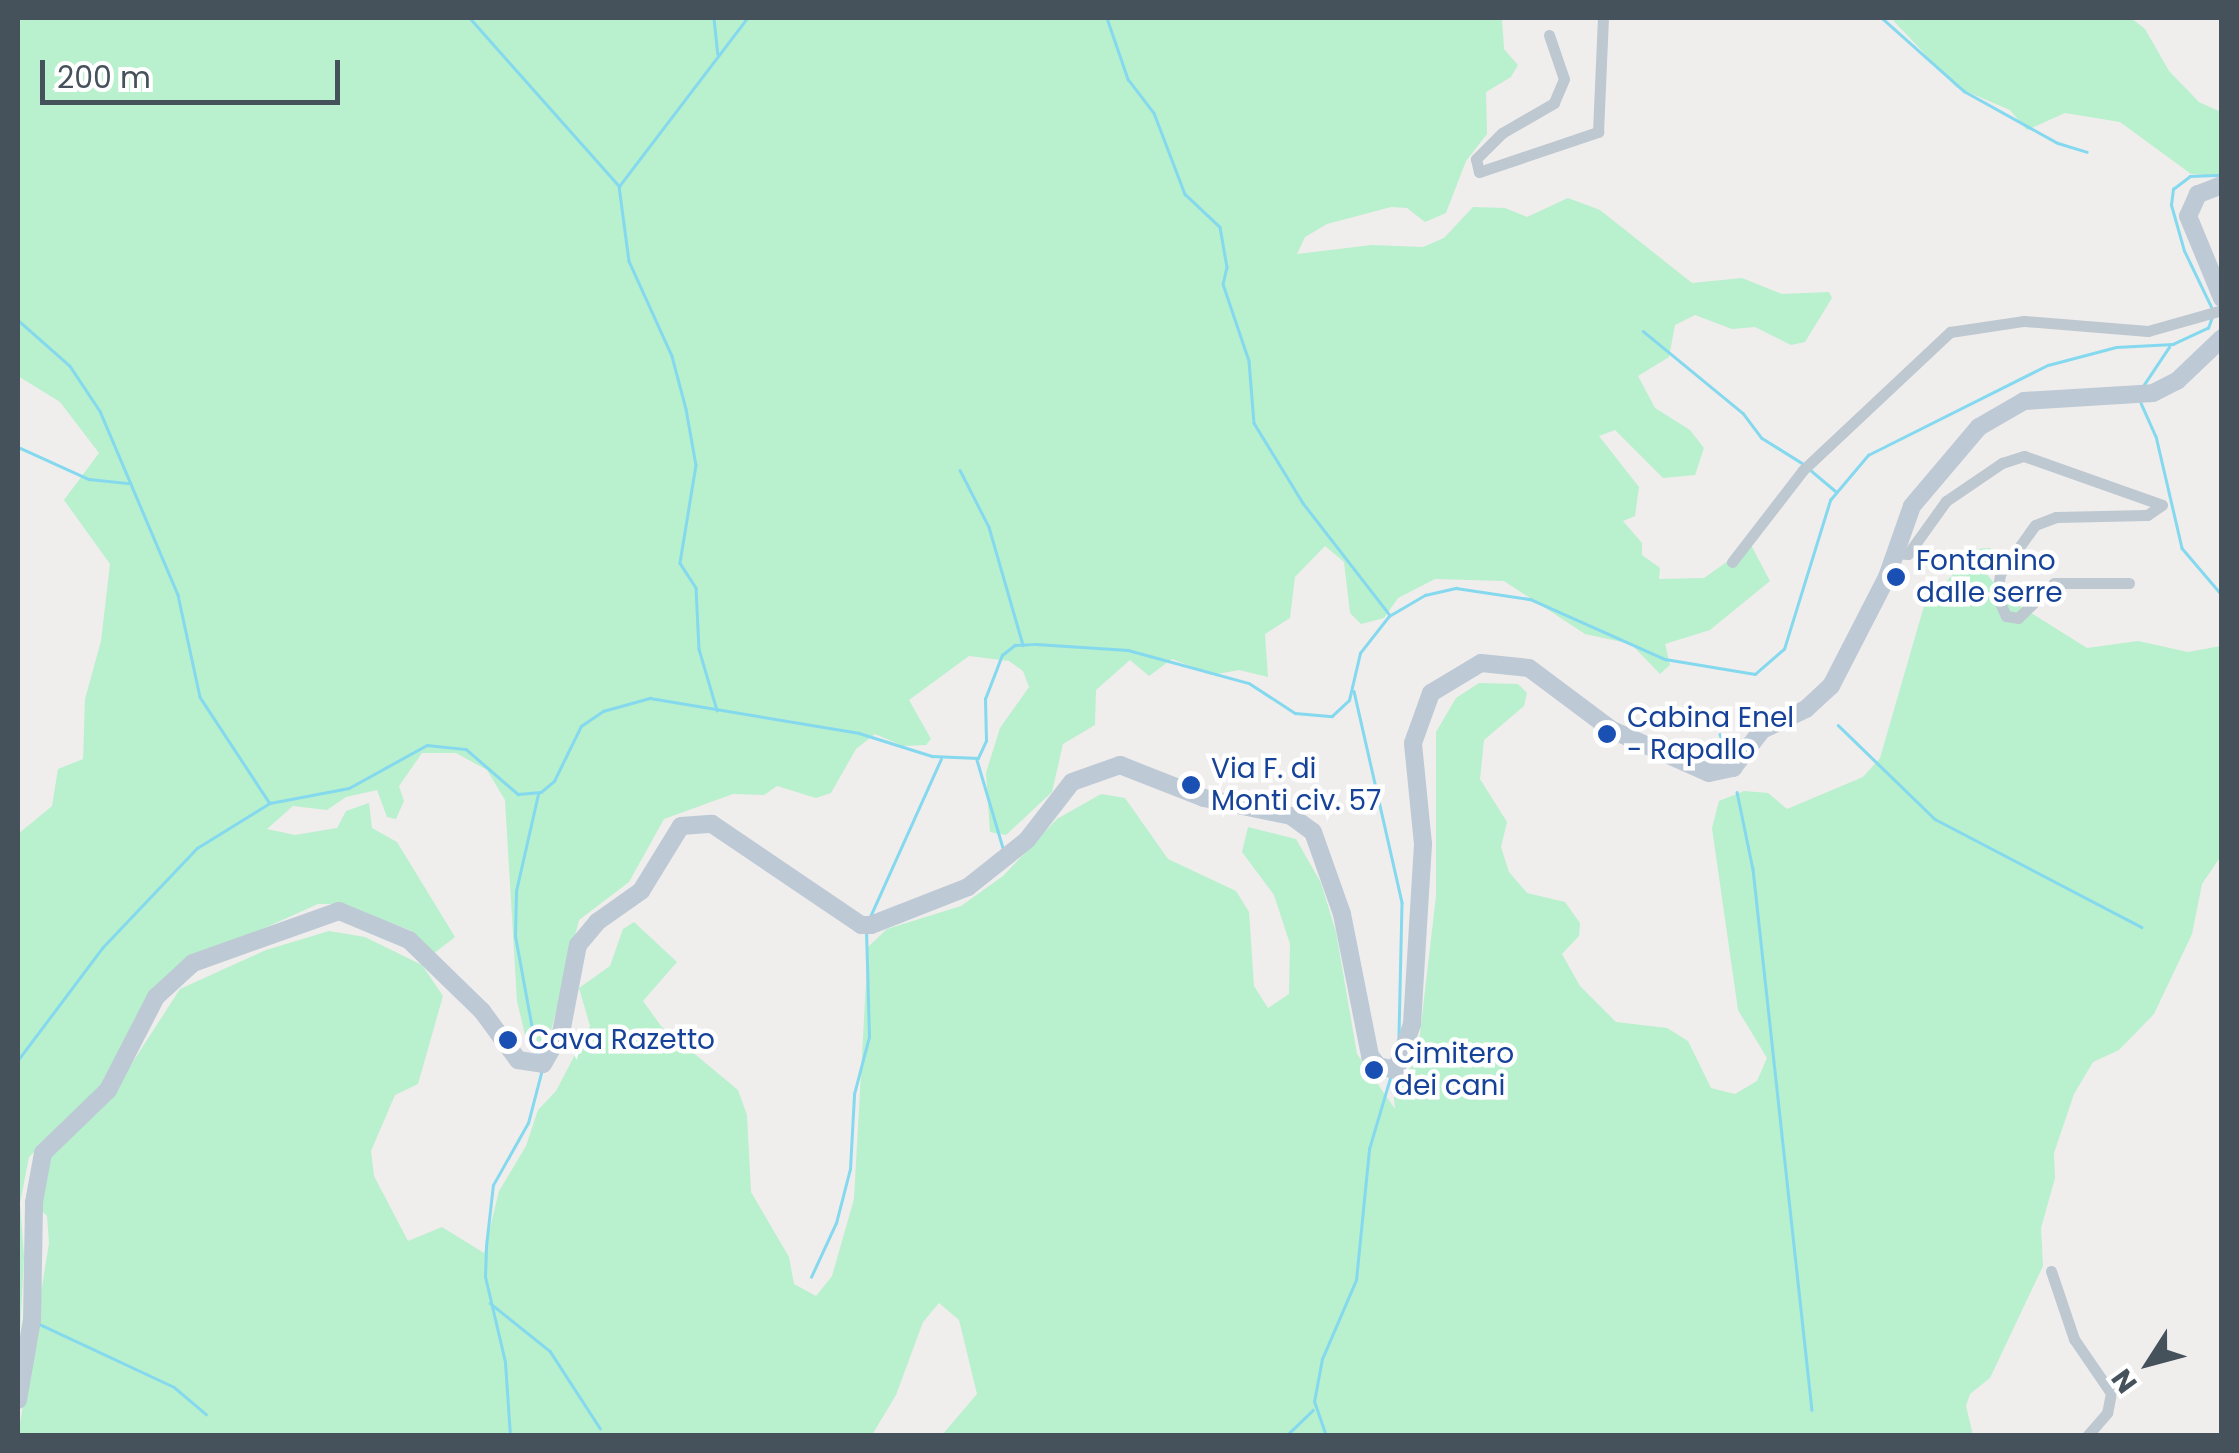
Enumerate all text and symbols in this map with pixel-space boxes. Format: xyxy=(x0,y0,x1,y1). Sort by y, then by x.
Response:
scale bar xyxy=(45,40,345,102)
text: 200 m xyxy=(57,56,151,99)
place label: Fontanino dalle serre xyxy=(1916,544,2063,610)
marker: Fontanino dalle serre xyxy=(1885,566,1907,588)
place label: Cabina Enel - Rapallo xyxy=(1627,701,1794,767)
marker: Cabina Enel - Rapallo xyxy=(1596,723,1618,745)
place label: Via F. di Monti civ. 57 xyxy=(1211,752,1381,818)
marker: Via F. di Monti civ. 57 xyxy=(1180,774,1202,796)
place label: Cava Razetto xyxy=(528,1023,715,1057)
marker: Cava Razetto xyxy=(497,1029,519,1051)
place label: Cimitero dei cani xyxy=(1394,1037,1514,1103)
marker: Cimitero dei cani xyxy=(1363,1059,1385,1081)
north arrow xyxy=(2099,1313,2199,1413)
text: N xyxy=(2102,1361,2146,1401)

